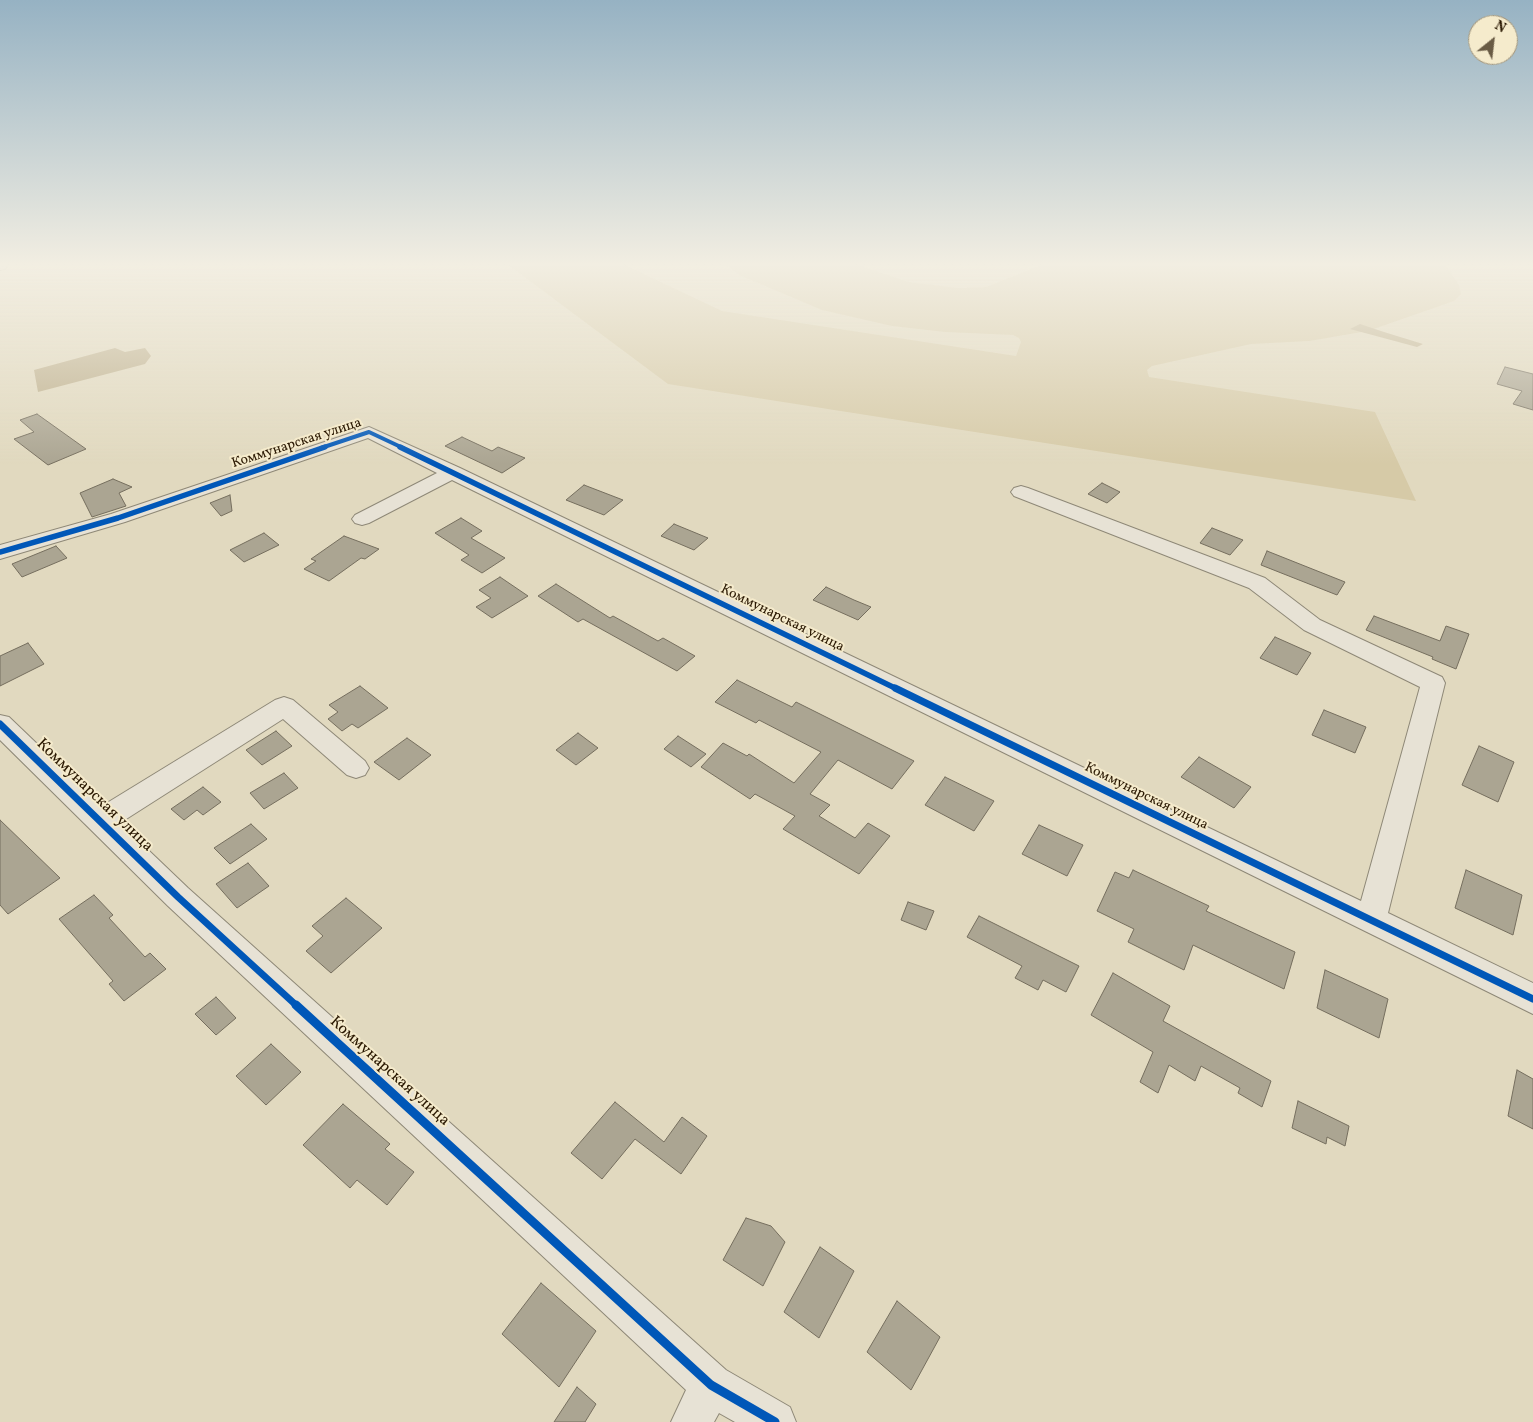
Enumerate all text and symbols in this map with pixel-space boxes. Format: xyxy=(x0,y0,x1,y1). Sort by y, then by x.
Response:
north arrow xyxy=(1468,15,1518,65)
text: N xyxy=(1491,17,1509,38)
street label: Коммунарская улица xyxy=(230,415,364,473)
street label: Коммунарская улица xyxy=(717,582,847,656)
street label: Коммунарская улица xyxy=(32,735,156,857)
street label: Коммунарская улица xyxy=(1081,760,1211,834)
street label: Коммунарская улица xyxy=(325,1013,453,1131)

